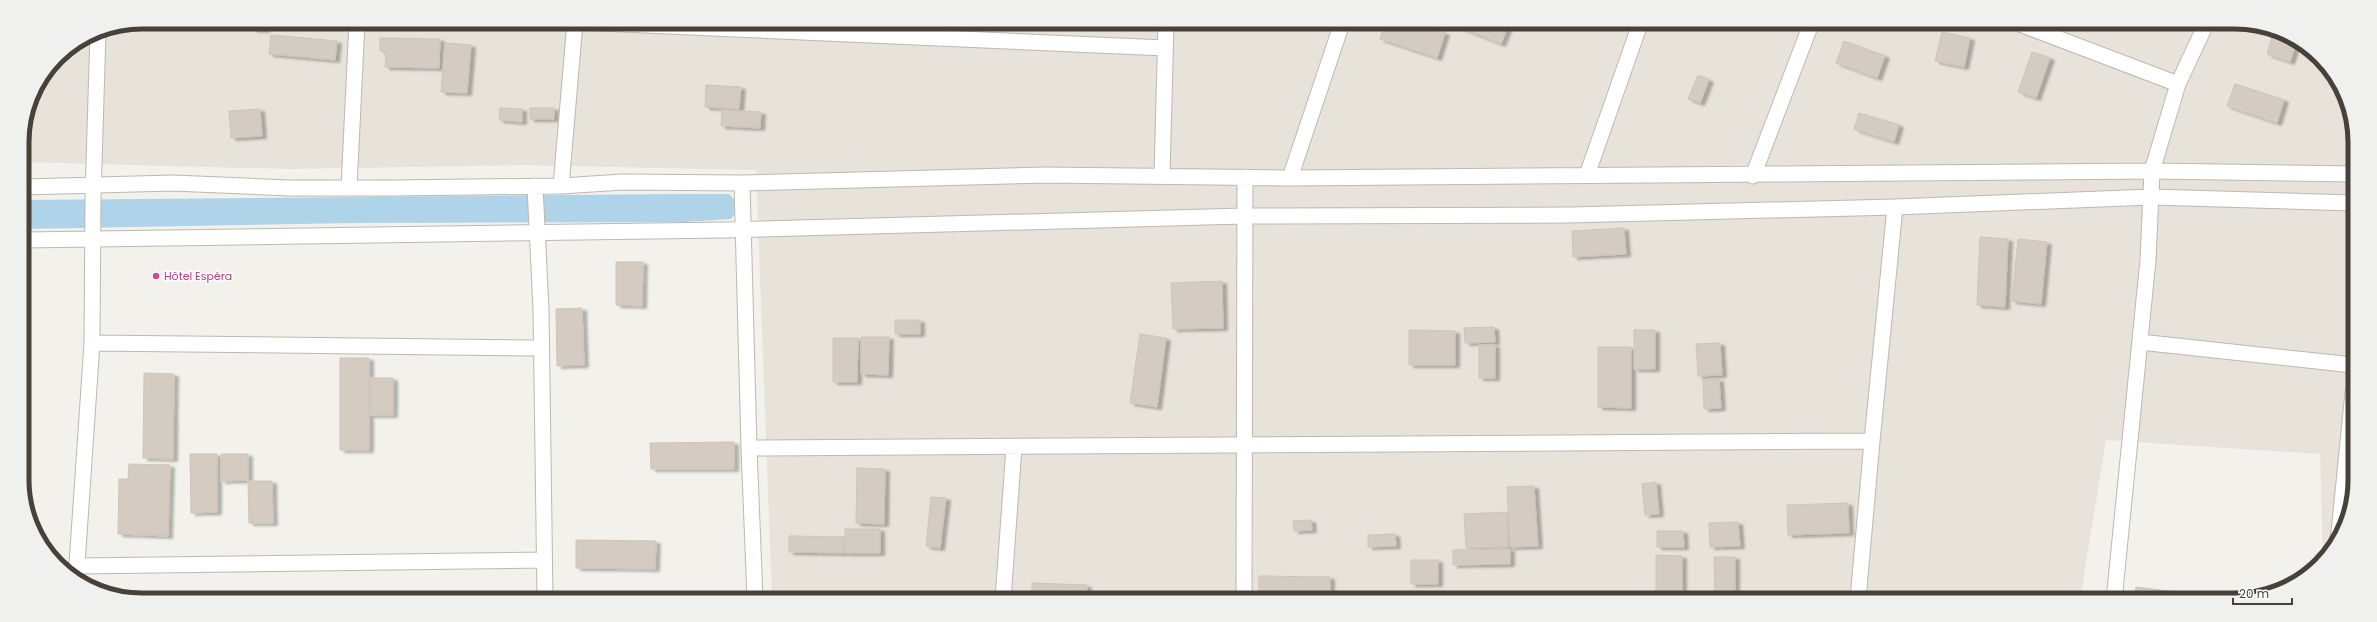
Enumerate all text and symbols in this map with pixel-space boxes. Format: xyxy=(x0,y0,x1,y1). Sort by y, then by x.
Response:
place label: Hôtel Espéra xyxy=(164,268,232,284)
marker: Hôtel Espéra xyxy=(151,271,161,281)
scale bar xyxy=(2233,580,2292,606)
text: 20 m xyxy=(2239,585,2269,602)

